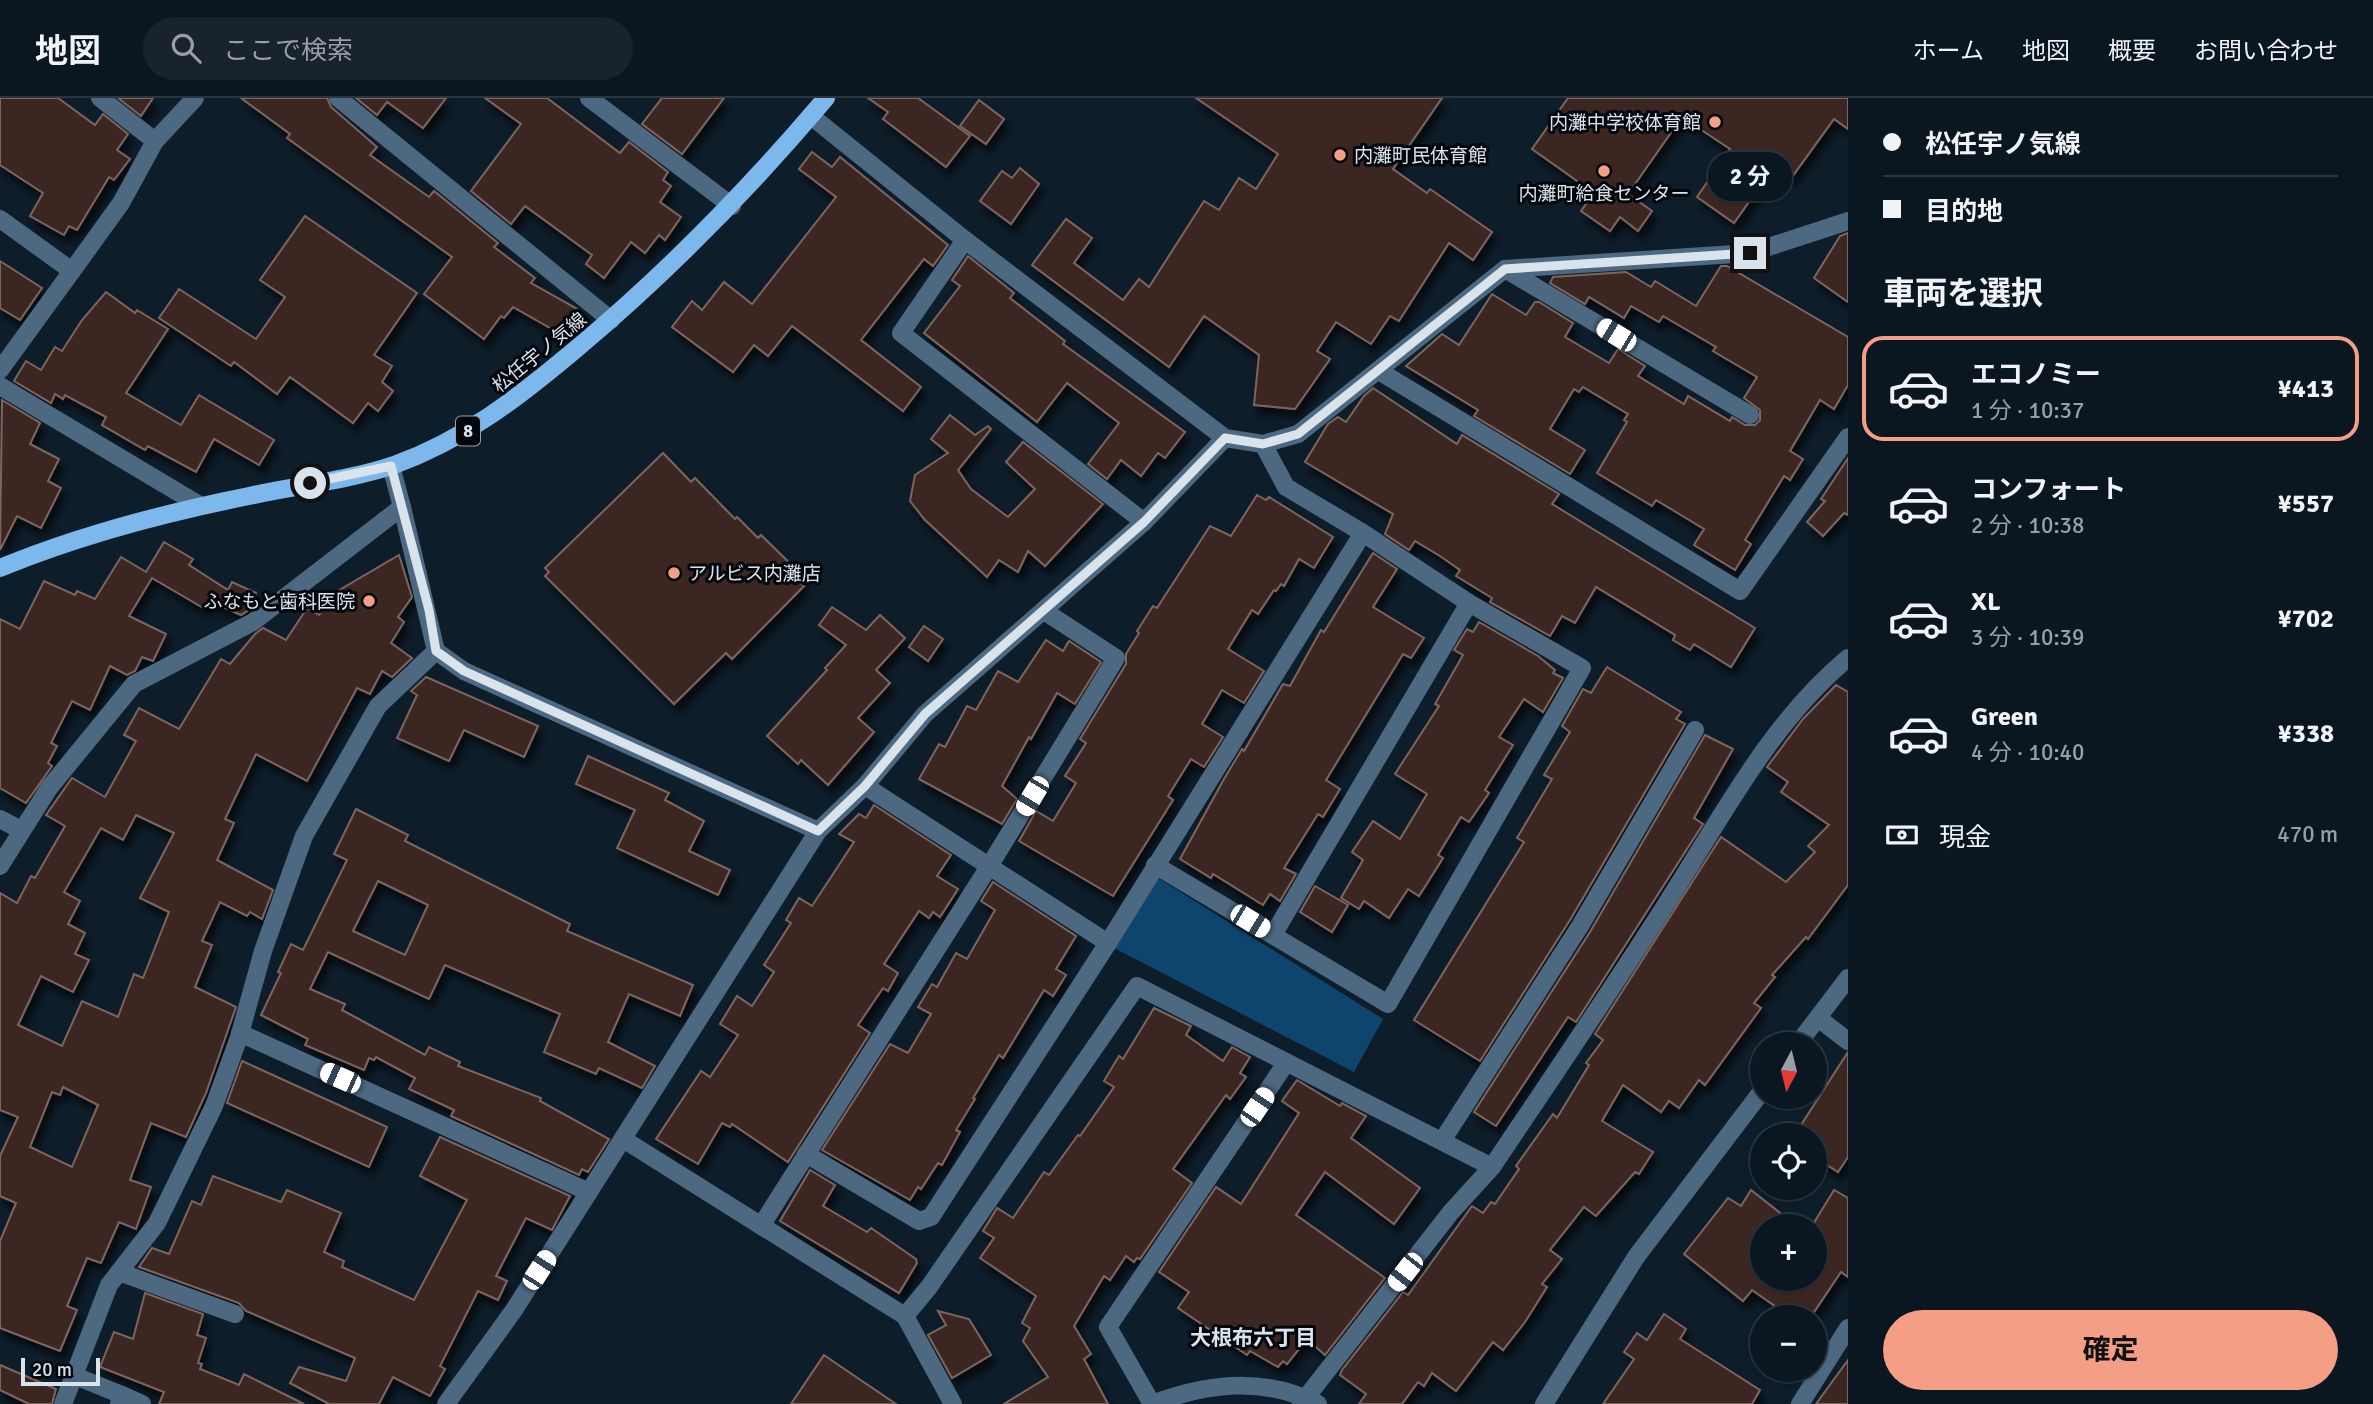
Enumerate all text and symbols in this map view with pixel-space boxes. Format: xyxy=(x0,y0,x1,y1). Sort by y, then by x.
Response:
search box xyxy=(143,17,633,80)
icon: search xyxy=(167,29,205,67)
text: 地図 xyxy=(35,31,101,72)
text: ここで検索 xyxy=(223,35,353,67)
text: ホーム xyxy=(1913,36,1984,66)
text: 地図 xyxy=(2022,36,2070,66)
text: 概要 xyxy=(2108,36,2156,66)
text: お問い合わせ xyxy=(2194,36,2338,66)
place label: 内灘中学校体育館 xyxy=(1549,111,1701,135)
marker: 内灘中学校体育館 xyxy=(1707,114,1723,130)
text: 松任宇ノ気線 xyxy=(1925,129,2081,161)
place label: 内灘町民体育館 xyxy=(1354,144,1487,168)
marker: 内灘町民体育館 xyxy=(1332,147,1348,163)
callout: 2 分 xyxy=(1708,152,1792,200)
text: 2 分 xyxy=(1730,162,1770,191)
marker: 内灘町給食センター xyxy=(1596,163,1612,179)
place label: 内灘町給食センター xyxy=(1518,182,1690,206)
text: 目的地 xyxy=(1925,196,2003,228)
route end xyxy=(1734,237,1766,269)
text: 車両を選択 xyxy=(1883,274,2043,313)
street label: 松任宇ノ気線 xyxy=(488,308,591,398)
car xyxy=(1593,315,1640,355)
icon: car xyxy=(1887,357,1950,420)
text: エコノミー xyxy=(1971,359,2101,391)
text: ¥413 xyxy=(2278,373,2334,405)
text: 1 分 · 10:37 xyxy=(1971,396,2084,425)
road number: 8 xyxy=(456,416,480,446)
route start xyxy=(294,467,326,499)
icon: car xyxy=(1887,472,1950,535)
text: コンフォート xyxy=(1971,474,2126,506)
text: ¥557 xyxy=(2278,488,2334,520)
text: 2 分 · 10:38 xyxy=(1971,511,2084,540)
place label: アルビス内灘店 xyxy=(688,562,821,586)
marker: アルビス内灘店 xyxy=(666,565,682,581)
text: XL xyxy=(1971,586,2001,618)
icon: car xyxy=(1887,587,1950,650)
place label: ふなもと歯科医院 xyxy=(203,590,355,614)
marker: ふなもと歯科医院 xyxy=(361,593,377,609)
text: ¥702 xyxy=(2278,603,2334,635)
text: 3 分 · 10:39 xyxy=(1971,623,2084,652)
text: Green xyxy=(1971,701,2038,733)
icon: car xyxy=(1887,702,1950,765)
text: ¥338 xyxy=(2278,718,2334,750)
text: 4 分 · 10:40 xyxy=(1971,738,2084,767)
car xyxy=(1013,773,1052,819)
icon: cash xyxy=(1883,816,1921,854)
text: 470 m xyxy=(2277,820,2338,849)
text: 現金 xyxy=(1939,822,1991,854)
car xyxy=(1227,901,1274,941)
north arrow xyxy=(1750,1032,1827,1110)
map controls xyxy=(1750,1032,1827,1382)
car xyxy=(317,1060,364,1096)
car xyxy=(1237,1084,1278,1130)
button: locate xyxy=(1750,1123,1827,1200)
button: + xyxy=(1750,1214,1827,1291)
car xyxy=(519,1247,560,1293)
car xyxy=(1384,1249,1427,1295)
button: − xyxy=(1750,1305,1827,1382)
button: 確定 xyxy=(1883,1310,2338,1390)
district label: 大根布六丁目 xyxy=(1190,1325,1316,1351)
scale bar xyxy=(21,1355,100,1387)
text: 20 m xyxy=(32,1358,72,1382)

